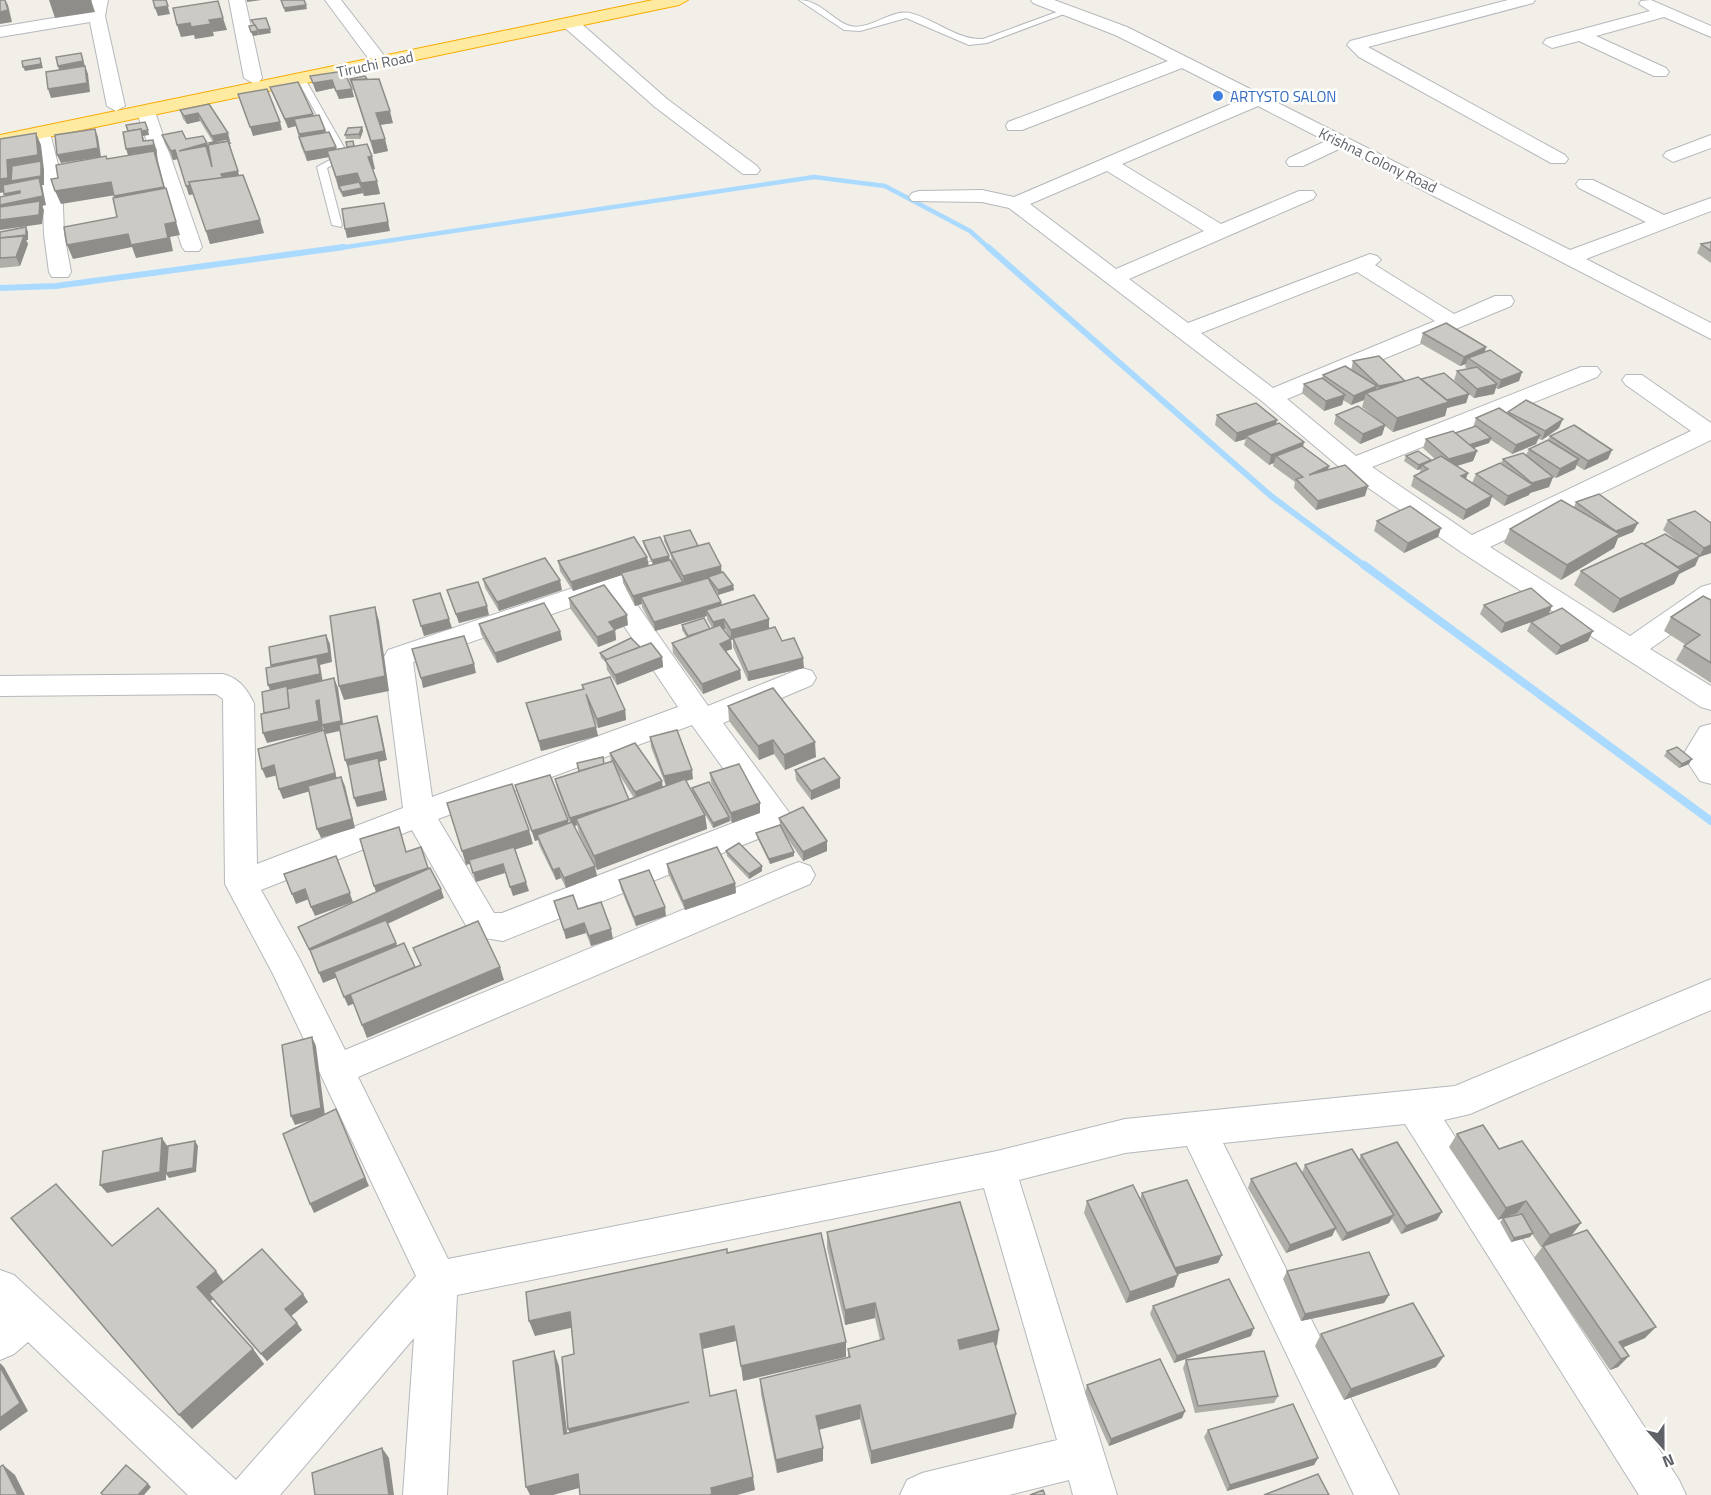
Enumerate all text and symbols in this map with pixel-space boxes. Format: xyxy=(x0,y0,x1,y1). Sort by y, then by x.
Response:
street label: Tiruchi Road xyxy=(334,45,416,83)
place label: ARTYSTO SALON xyxy=(1230,85,1337,108)
marker: ARTYSTO SALON xyxy=(1211,89,1225,103)
street label: Krishna Colony Road xyxy=(1315,121,1441,199)
north arrow xyxy=(1633,1417,1693,1477)
text: N xyxy=(1659,1448,1678,1474)

